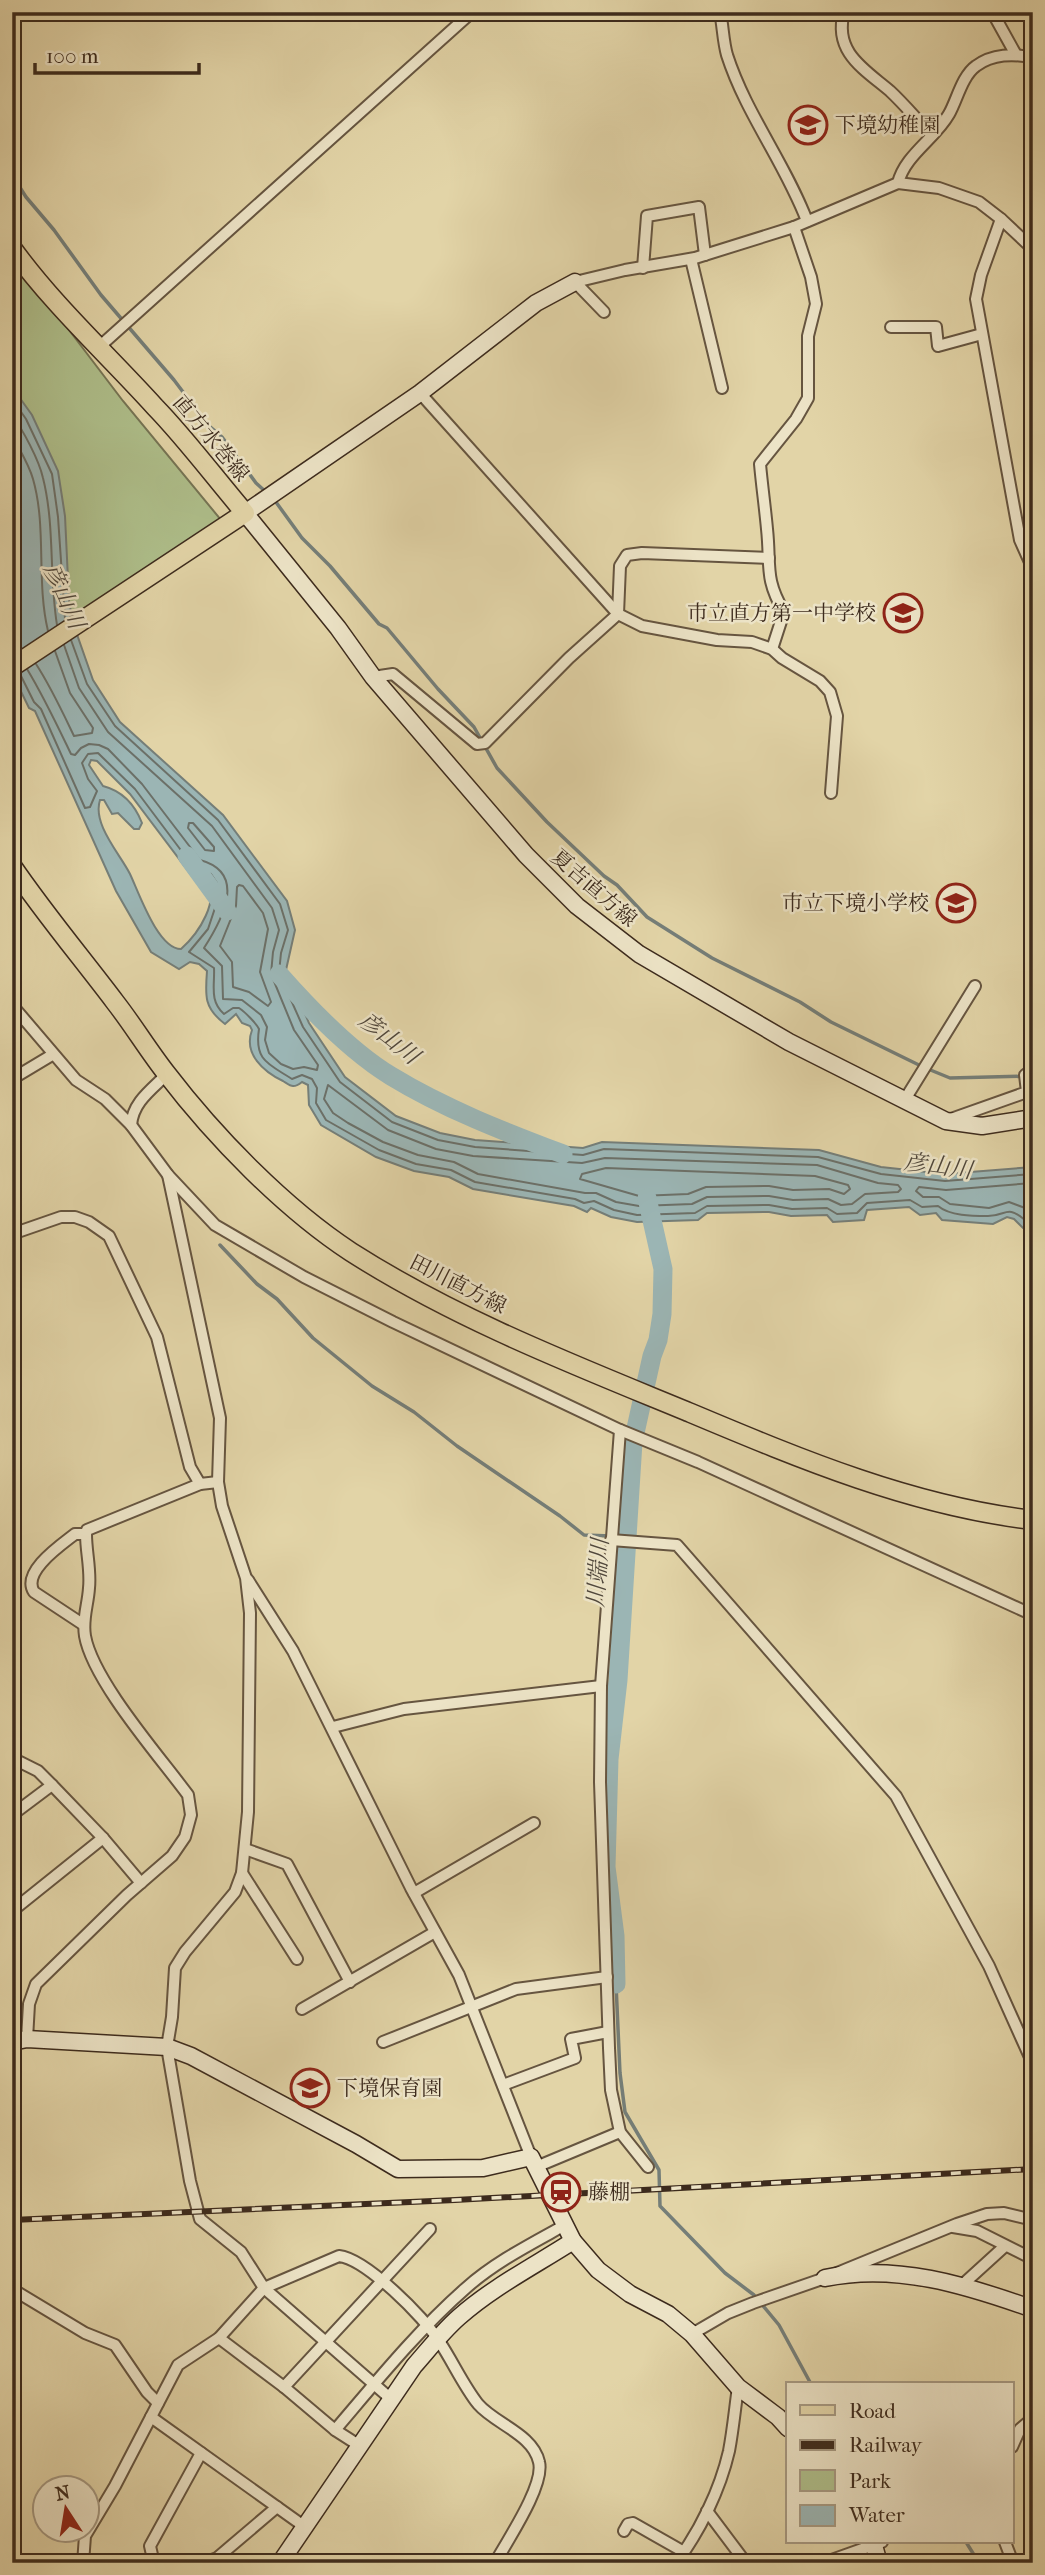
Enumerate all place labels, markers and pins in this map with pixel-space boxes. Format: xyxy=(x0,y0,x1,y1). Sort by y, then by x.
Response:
school or university icon: 下境幼稚園 xyxy=(787,104,829,146)
place label: 下境幼稚園 xyxy=(835,113,940,137)
school or university icon: 市立直方第一中学校 xyxy=(882,592,924,634)
place label: 市立直方第一中学校 xyxy=(687,601,876,625)
school or university icon: 市立下境小学校 xyxy=(935,882,977,924)
place label: 市立下境小学校 xyxy=(782,891,929,915)
school or university icon: 下境保育園 xyxy=(289,2067,331,2109)
place label: 下境保育園 xyxy=(337,2076,442,2100)
station icon: 藤棚 xyxy=(540,2171,582,2213)
place label: 藤棚 xyxy=(588,2180,630,2204)

